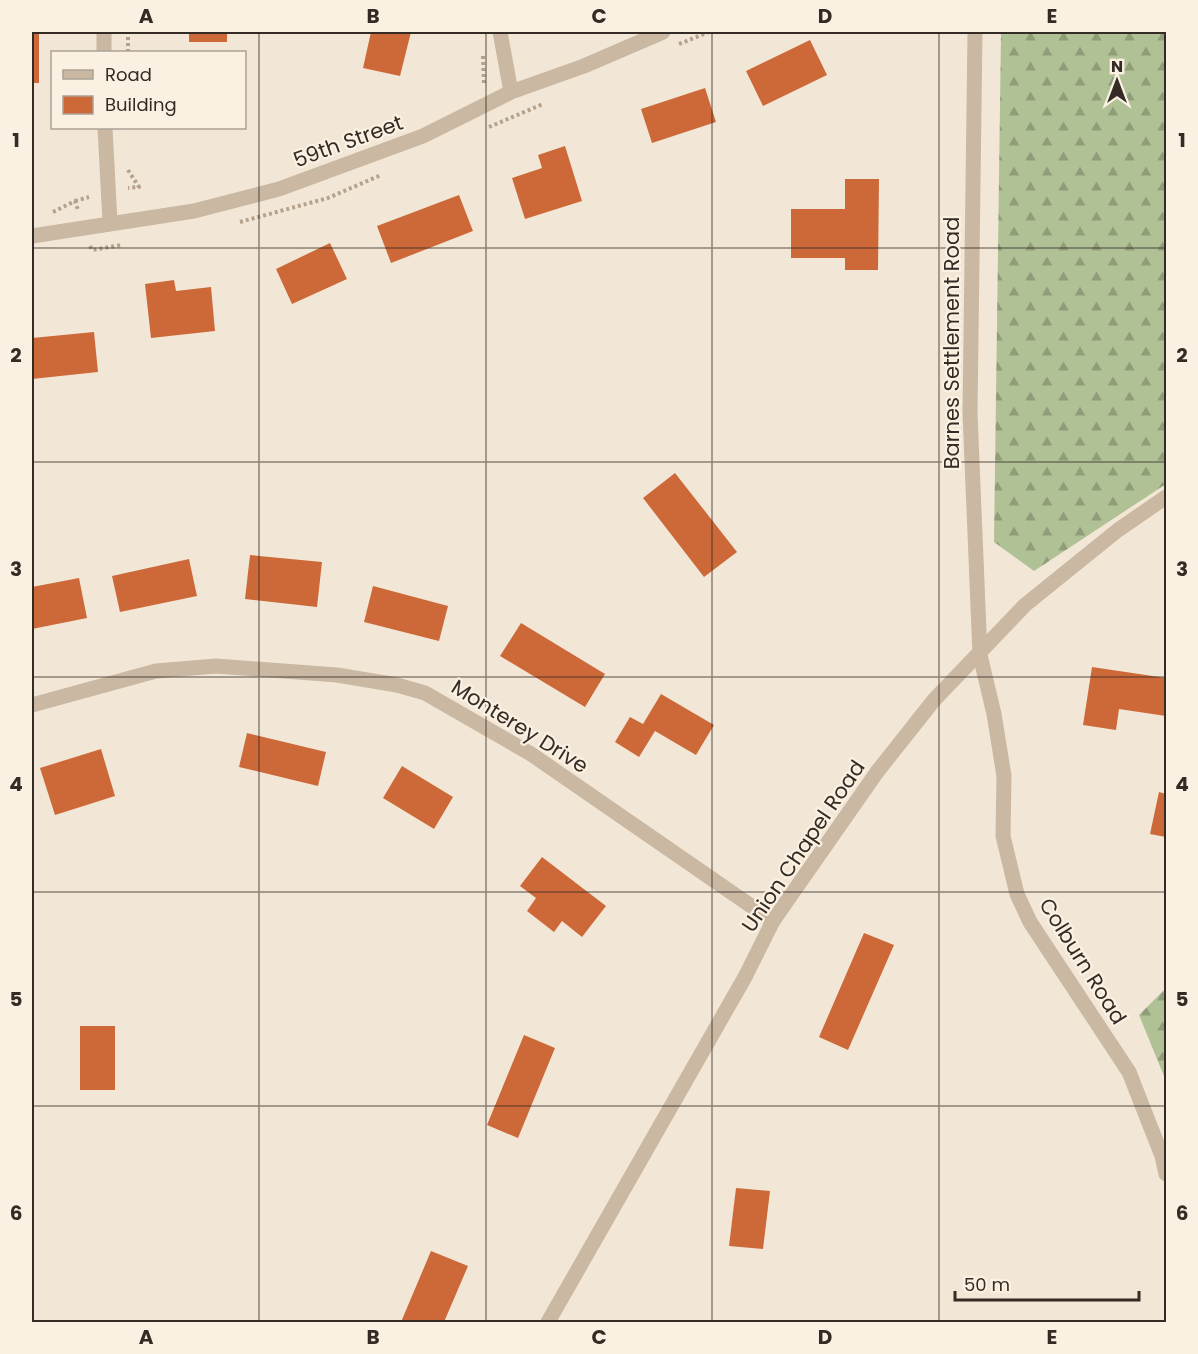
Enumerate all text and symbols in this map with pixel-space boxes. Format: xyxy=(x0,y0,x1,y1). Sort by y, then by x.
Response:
text: A xyxy=(139,2,154,30)
text: B xyxy=(366,2,380,30)
text: C xyxy=(591,2,607,30)
text: D xyxy=(818,2,832,30)
text: E xyxy=(1047,2,1057,30)
legend xyxy=(51,51,246,129)
north arrow xyxy=(1087,51,1147,111)
text: N xyxy=(1111,55,1123,78)
text: Road xyxy=(105,62,152,87)
text: Building xyxy=(105,92,177,117)
street label: 59th Street xyxy=(289,108,407,174)
text: 1 xyxy=(12,126,20,154)
text: 1 xyxy=(1178,126,1186,154)
street label: Barnes Settlement Road xyxy=(937,217,966,469)
text: 2 xyxy=(10,341,22,369)
text: 2 xyxy=(1176,341,1188,369)
text: 3 xyxy=(10,555,22,583)
text: 3 xyxy=(1176,555,1188,583)
street label: Monterey Drive xyxy=(446,672,594,780)
street label: Union Chapel Road xyxy=(735,754,871,938)
text: 4 xyxy=(9,770,23,798)
text: 4 xyxy=(1175,770,1189,798)
street label: Colburn Road xyxy=(1033,892,1133,1030)
text: 5 xyxy=(10,985,23,1013)
text: 5 xyxy=(1176,985,1189,1013)
text: 6 xyxy=(10,1199,22,1227)
text: 6 xyxy=(1176,1199,1188,1227)
scale bar xyxy=(955,1264,1140,1302)
text: 50 m xyxy=(964,1272,1010,1297)
text: A xyxy=(139,1323,154,1351)
text: B xyxy=(366,1323,380,1351)
text: C xyxy=(591,1323,607,1351)
text: D xyxy=(818,1323,832,1351)
text: E xyxy=(1047,1323,1057,1351)

